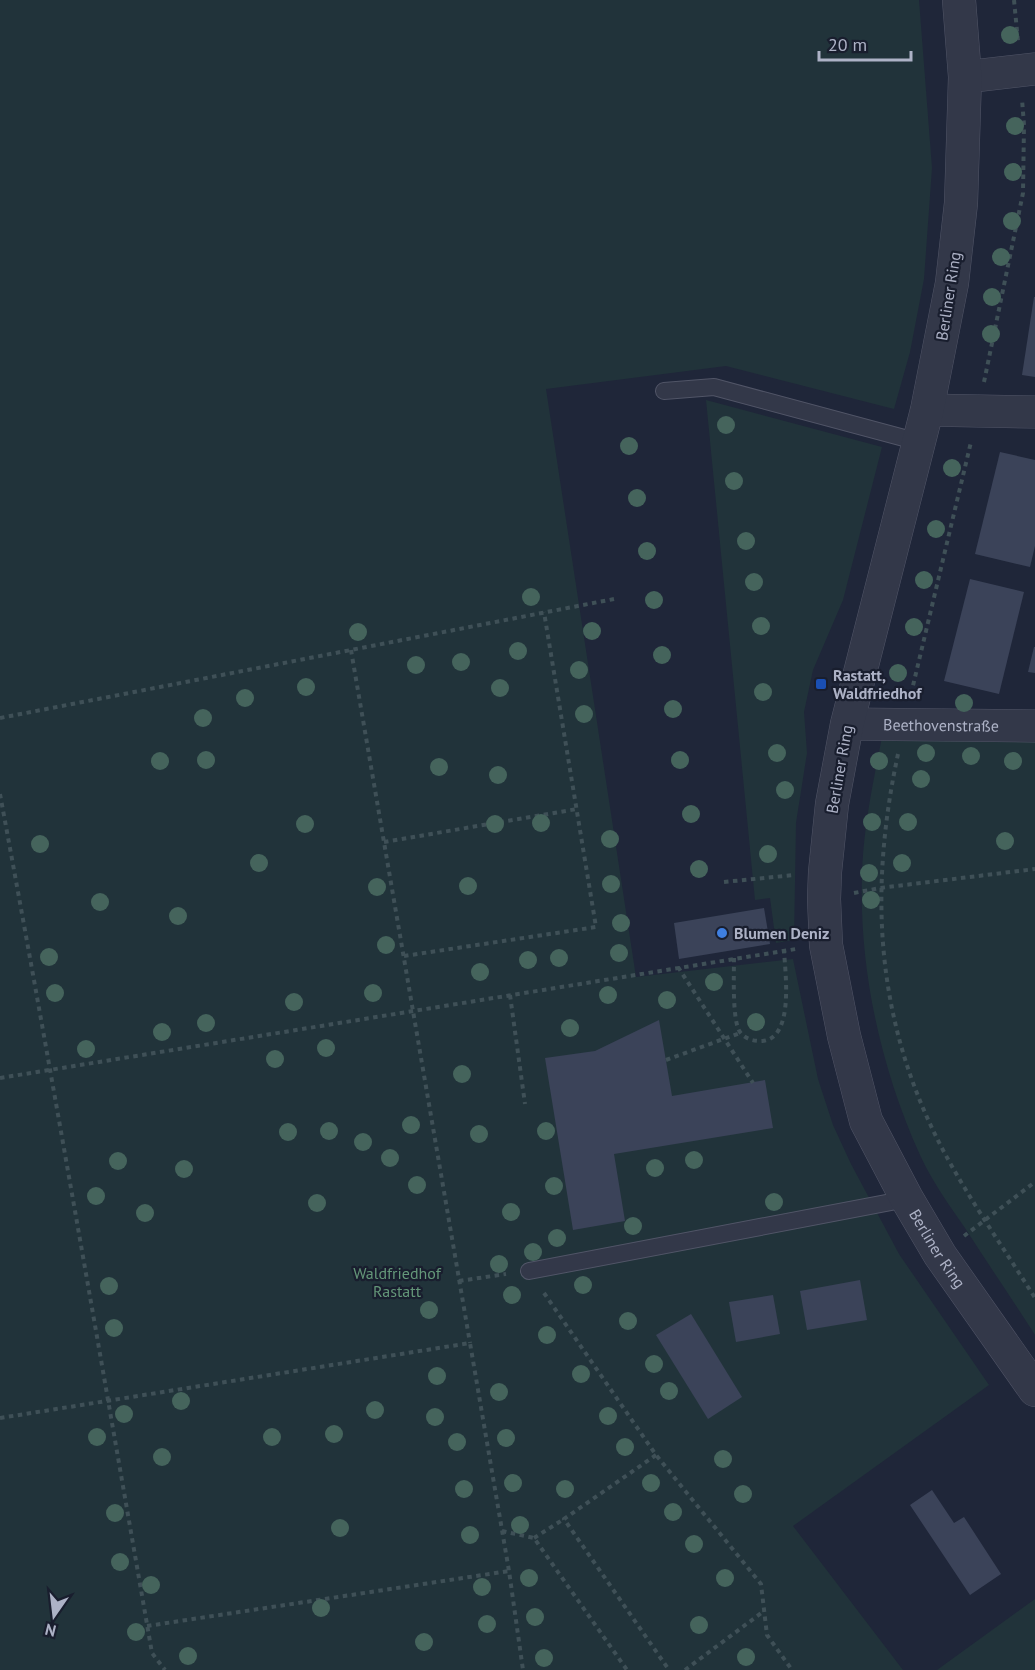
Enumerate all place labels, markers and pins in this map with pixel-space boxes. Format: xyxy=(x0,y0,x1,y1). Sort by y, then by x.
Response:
place label: Rastatt, Waldfriedhof xyxy=(833,665,922,703)
marker: Rastatt, Waldfriedhof xyxy=(814,677,828,691)
place label: Blumen Deniz xyxy=(734,923,829,943)
marker: Blumen Deniz xyxy=(715,926,729,940)

